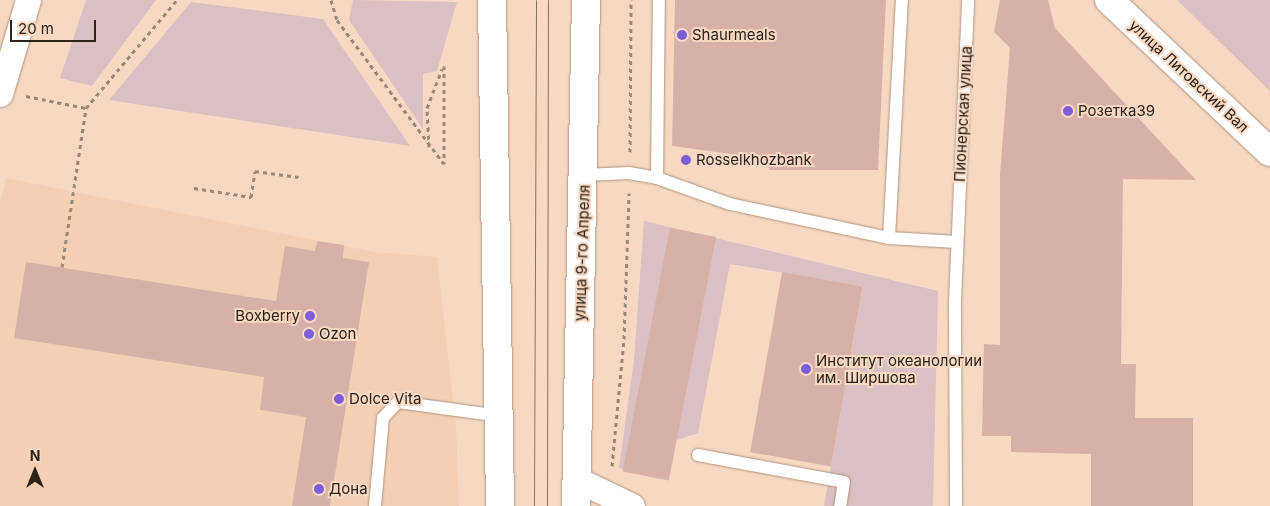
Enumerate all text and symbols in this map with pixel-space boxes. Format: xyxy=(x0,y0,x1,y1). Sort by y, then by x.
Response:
scale bar xyxy=(12,10,99,42)
street label: улица Литовский Вал xyxy=(1126,16,1252,136)
text: 20 m xyxy=(18,19,54,38)
place label: Shaurmeals xyxy=(692,26,776,44)
marker: Shaurmeals xyxy=(676,29,688,41)
street label: Пионерская улица xyxy=(950,46,976,182)
place label: Розетка39 xyxy=(1078,102,1155,120)
marker: Розетка39 xyxy=(1062,105,1074,117)
place label: Rosselkhozbank xyxy=(696,151,812,169)
marker: Rosselkhozbank xyxy=(680,154,692,166)
street label: улица 9-го Апреля xyxy=(571,184,593,322)
place label: Boxberry xyxy=(235,307,300,325)
marker: Boxberry xyxy=(304,310,316,322)
place label: Ozon xyxy=(319,325,356,343)
marker: Ozon xyxy=(303,328,315,340)
place label: Институт океанологии им. Ширшова xyxy=(816,351,982,386)
marker: Институт океанологии им. Ширшова xyxy=(800,363,812,375)
place label: Dolce Vita xyxy=(349,390,421,408)
marker: Dolce Vita xyxy=(333,393,345,405)
north arrow xyxy=(10,446,60,496)
text: N xyxy=(30,447,40,464)
place label: Дона xyxy=(329,480,368,498)
marker: Дона xyxy=(313,483,325,495)

